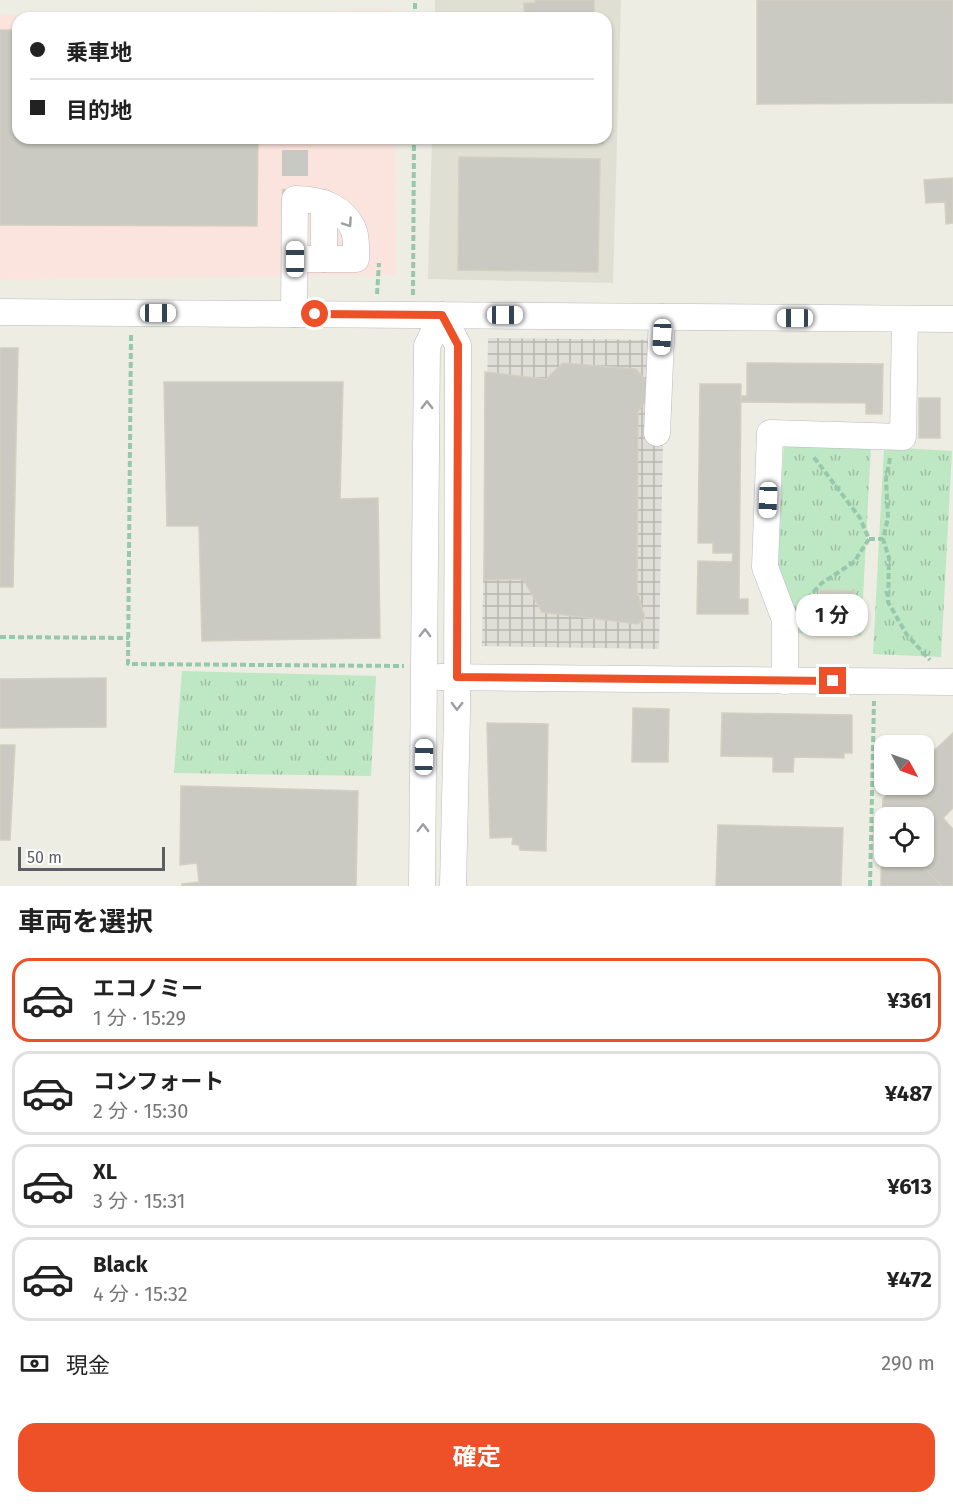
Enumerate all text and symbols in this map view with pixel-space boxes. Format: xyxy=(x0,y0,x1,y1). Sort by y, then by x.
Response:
text: 乗車地 xyxy=(66,39,132,66)
text: 目的地 xyxy=(66,97,132,124)
one-way arrow xyxy=(341,217,352,228)
car xyxy=(286,241,304,277)
route start xyxy=(301,300,328,327)
car xyxy=(140,304,176,322)
car xyxy=(487,306,523,324)
car xyxy=(777,309,813,327)
car xyxy=(652,319,672,355)
one-way arrow xyxy=(421,400,433,409)
car xyxy=(758,482,778,518)
callout: 1 分 xyxy=(797,594,869,636)
text: 1 分 xyxy=(815,603,849,627)
one-way arrow xyxy=(419,628,431,637)
route end xyxy=(819,667,846,694)
one-way arrow xyxy=(451,701,463,710)
north arrow xyxy=(874,735,934,795)
map controls xyxy=(874,735,934,867)
car xyxy=(415,739,433,775)
button: locate xyxy=(874,807,934,867)
one-way arrow xyxy=(417,823,429,832)
scale bar xyxy=(18,844,165,872)
text: 50 m xyxy=(27,848,62,867)
text: 車両を選択 xyxy=(18,906,153,938)
icon: car xyxy=(21,973,75,1027)
text: エコノミー xyxy=(93,975,203,1002)
text: ¥361 xyxy=(887,987,932,1014)
text: 1 分 · 15:29 xyxy=(93,1006,186,1030)
icon: car xyxy=(21,1066,75,1120)
text: コンフォート xyxy=(93,1068,224,1095)
text: ¥487 xyxy=(885,1080,932,1107)
text: 2 分 · 15:30 xyxy=(93,1099,188,1123)
text: XL xyxy=(93,1158,117,1185)
icon: car xyxy=(21,1159,75,1213)
text: ¥613 xyxy=(887,1173,932,1200)
text: 3 分 · 15:31 xyxy=(93,1189,185,1213)
text: Black xyxy=(93,1251,148,1278)
icon: car xyxy=(21,1252,75,1306)
text: ¥472 xyxy=(887,1266,932,1293)
text: 4 分 · 15:32 xyxy=(93,1282,188,1306)
icon: cash xyxy=(18,1347,51,1380)
text: 290 m xyxy=(881,1351,935,1375)
text: 現金 xyxy=(66,1352,110,1379)
button: 確定 xyxy=(18,1423,935,1492)

